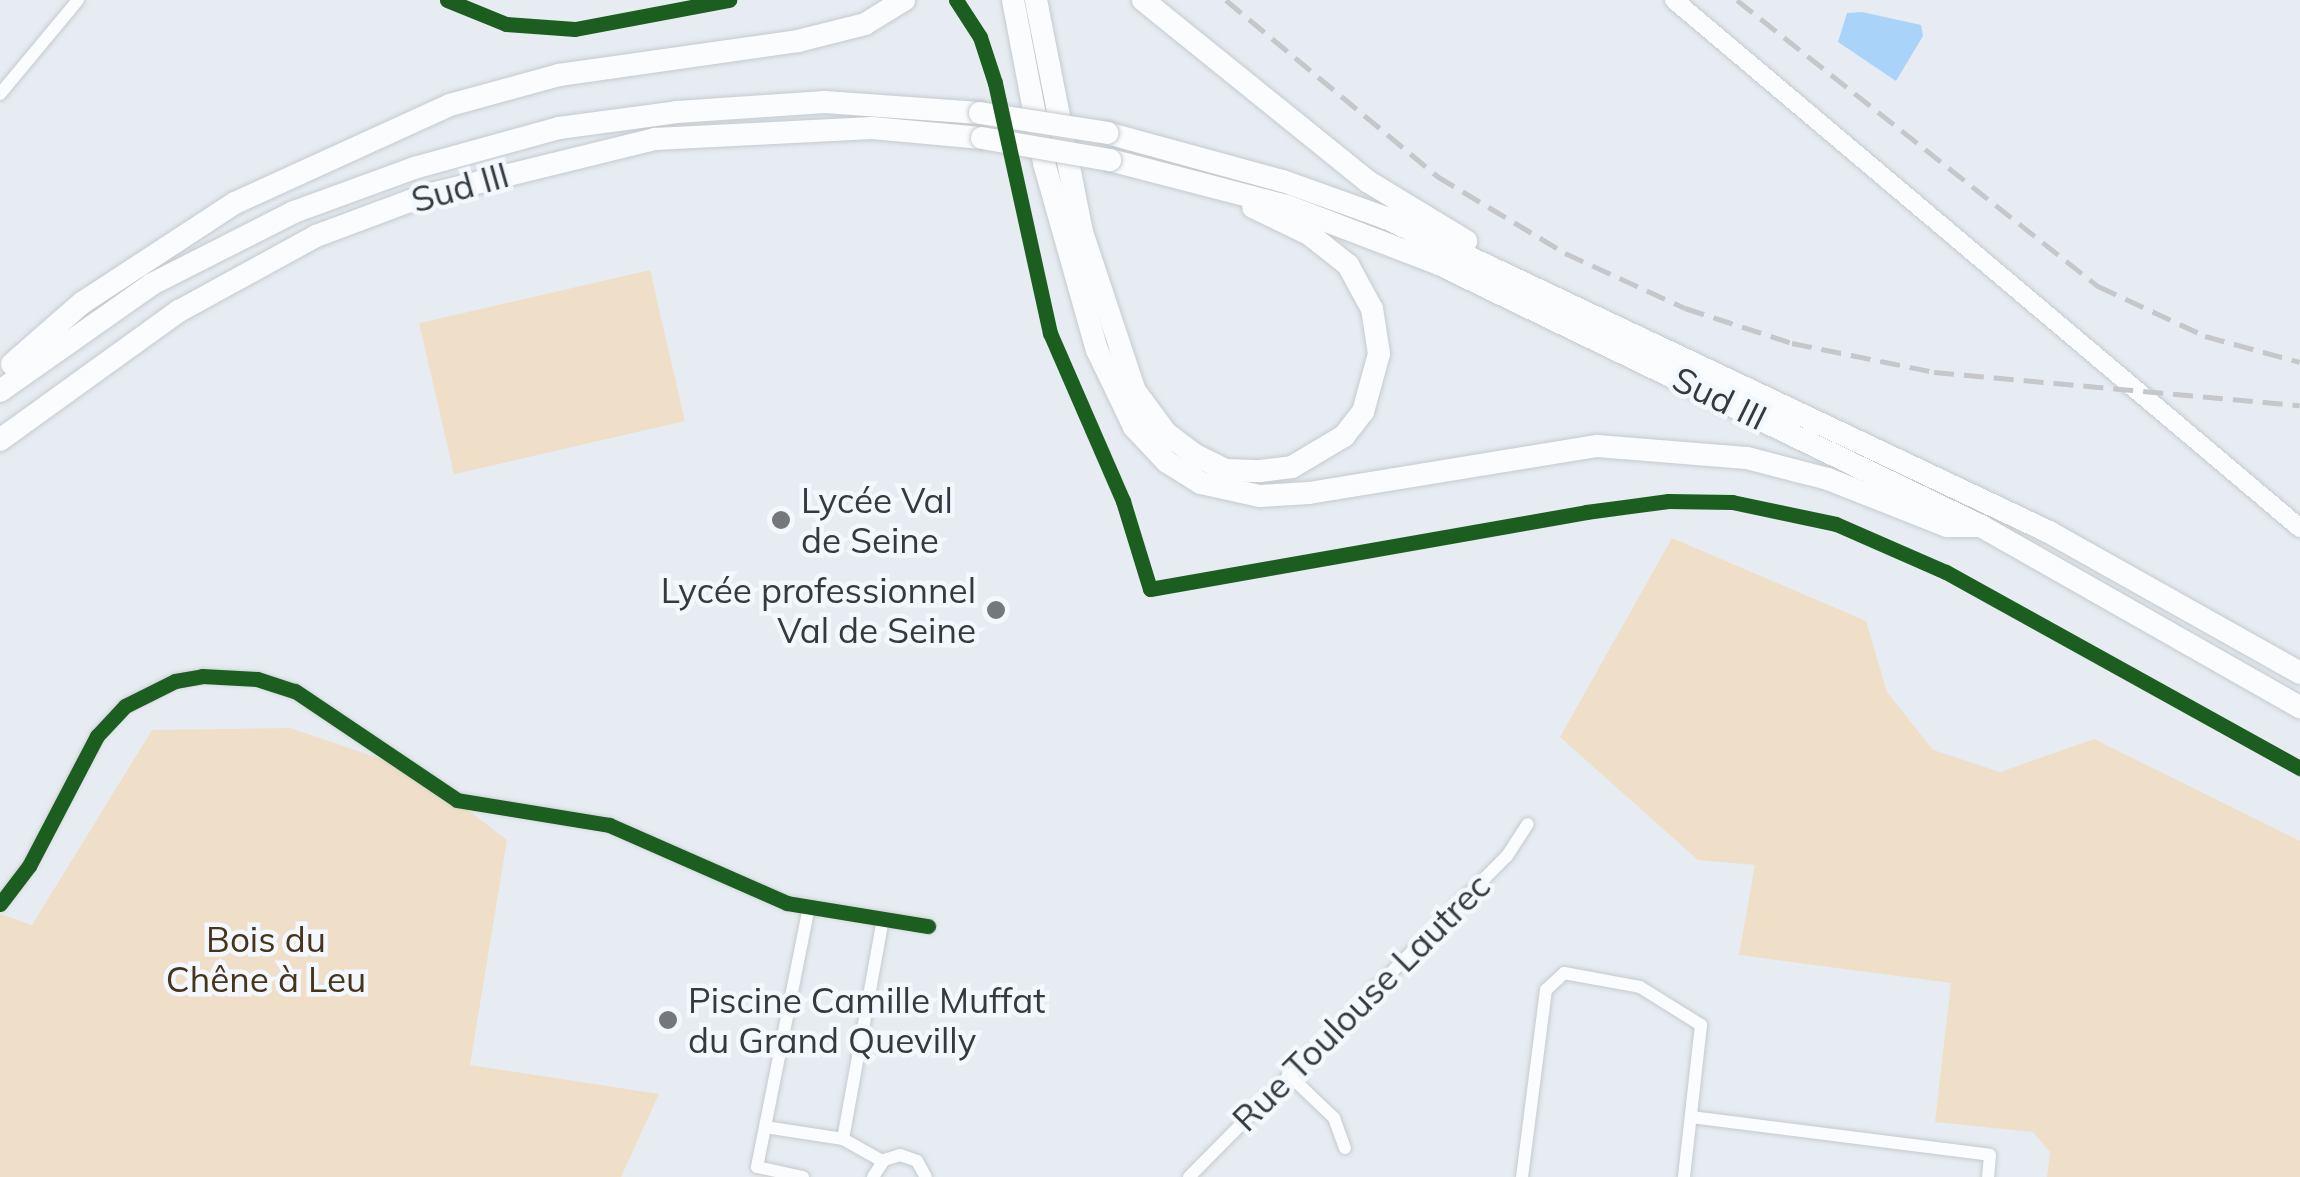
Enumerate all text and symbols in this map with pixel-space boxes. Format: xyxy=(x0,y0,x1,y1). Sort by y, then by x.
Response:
street label: Sud III xyxy=(406,153,514,221)
street label: Sud III xyxy=(1666,357,1774,439)
place label: Lycée Val de Seine xyxy=(801,479,953,561)
marker: Lycée Val de Seine xyxy=(770,509,792,531)
place label: Lycée professionnel Val de Seine xyxy=(661,569,976,651)
marker: Lycée professionnel Val de Seine xyxy=(985,599,1007,621)
street label: Rue Toulouse Lautrec xyxy=(1224,865,1498,1139)
park label: Bois du Chêne à Leu xyxy=(166,918,366,1000)
place label: Piscine Camille Muffat du Grand Quevilly xyxy=(688,979,1045,1061)
marker: Piscine Camille Muffat du Grand Quevilly xyxy=(657,1009,679,1031)

